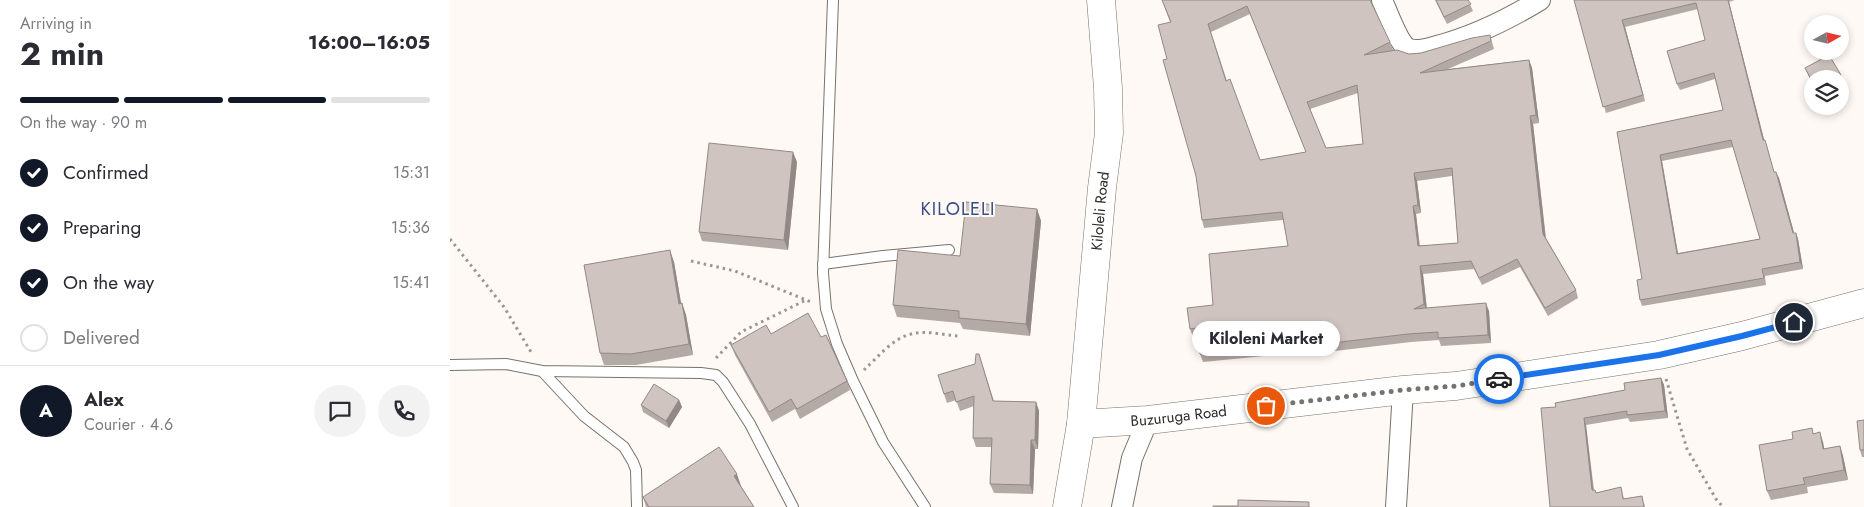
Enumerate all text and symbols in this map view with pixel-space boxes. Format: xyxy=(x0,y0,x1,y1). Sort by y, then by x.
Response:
text: Arriving in xyxy=(20,12,92,35)
north arrow xyxy=(1804,15,1849,60)
map controls xyxy=(1804,15,1849,115)
text: 16:00–16:05 xyxy=(308,29,430,56)
text: 2 min xyxy=(20,31,104,77)
button: layers xyxy=(1804,70,1849,115)
text: On the way · 90 m xyxy=(20,111,147,134)
icon: check xyxy=(20,159,48,187)
text: Confirmed xyxy=(63,159,149,186)
text: 15:31 xyxy=(393,161,430,184)
street label: Kiloleli Road xyxy=(1085,170,1115,252)
district label: KILOLELI xyxy=(921,196,995,222)
icon: check xyxy=(20,214,48,242)
text: Preparing xyxy=(63,214,141,241)
text: 15:36 xyxy=(391,216,430,239)
icon: check xyxy=(20,269,48,297)
text: On the way xyxy=(63,269,154,296)
text: 15:41 xyxy=(392,271,430,294)
pin xyxy=(1773,301,1815,343)
icon: home xyxy=(1780,308,1808,336)
callout: Kiloleni Market xyxy=(1192,321,1340,356)
text: Delivered xyxy=(63,324,140,351)
text: Kiloleni Market xyxy=(1209,327,1323,350)
courier xyxy=(1474,354,1524,404)
icon: car xyxy=(1485,365,1513,393)
button: chat xyxy=(314,385,366,437)
button: phone xyxy=(378,385,430,437)
pin xyxy=(1245,385,1287,427)
text: Alex xyxy=(84,386,124,413)
icon: bag xyxy=(1252,392,1280,420)
text: A xyxy=(39,397,53,424)
street label: Buzuruga Road xyxy=(1130,400,1228,432)
text: Courier · 4.6 xyxy=(84,413,173,436)

